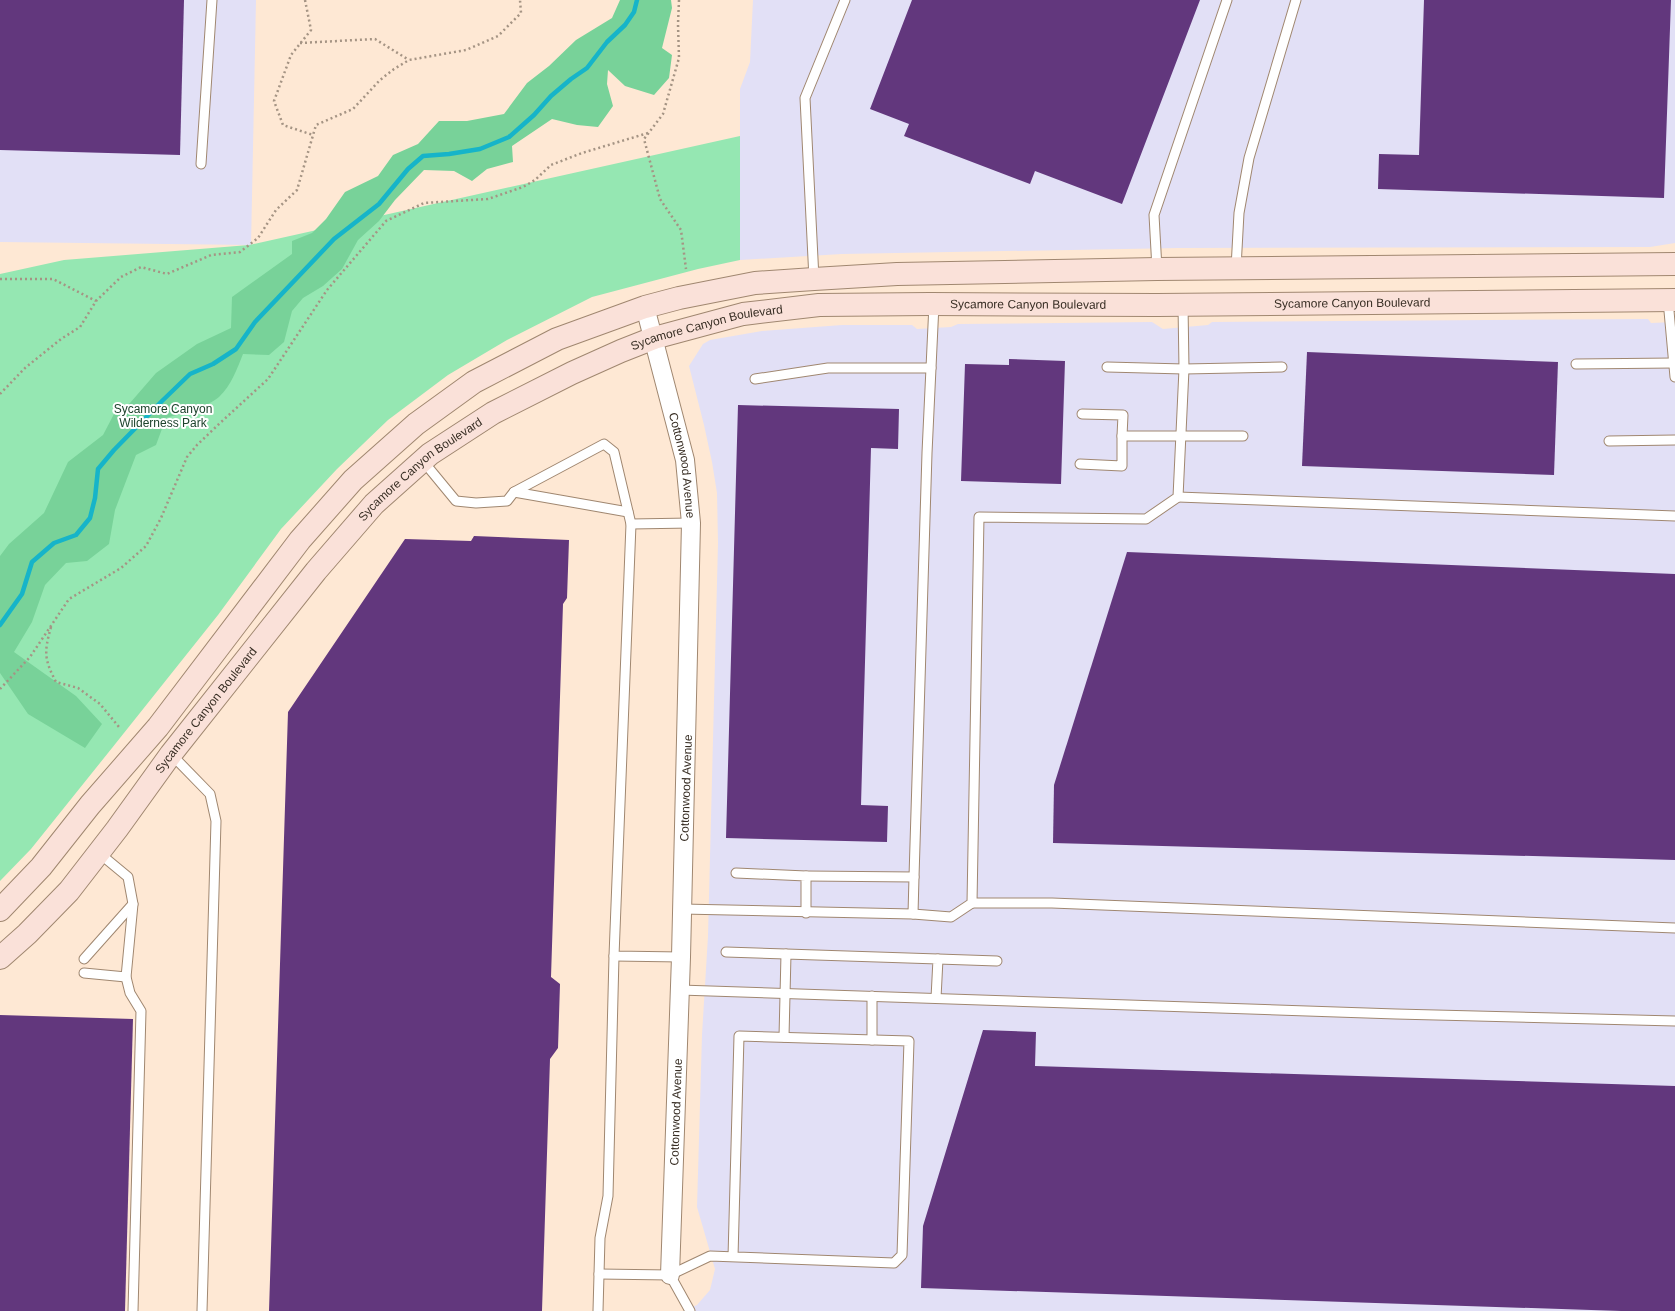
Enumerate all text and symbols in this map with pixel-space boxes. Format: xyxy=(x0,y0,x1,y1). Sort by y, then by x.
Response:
street label: Sycamore Canyon Boulevard xyxy=(1274,295,1430,311)
street label: Sycamore Canyon Boulevard xyxy=(950,297,1106,312)
street label: Sycamore Canyon Boulevard xyxy=(629,302,783,353)
park label: Sycamore Canyon Wilderness Park xyxy=(114,402,212,430)
street label: Cottonwood Avenue xyxy=(666,411,698,519)
street label: Sycamore Canyon Boulevard xyxy=(355,415,485,524)
street label: Sycamore Canyon Boulevard xyxy=(152,645,260,776)
street label: Cottonwood Avenue xyxy=(677,734,695,842)
street label: Cottonwood Avenue xyxy=(667,1058,685,1166)

